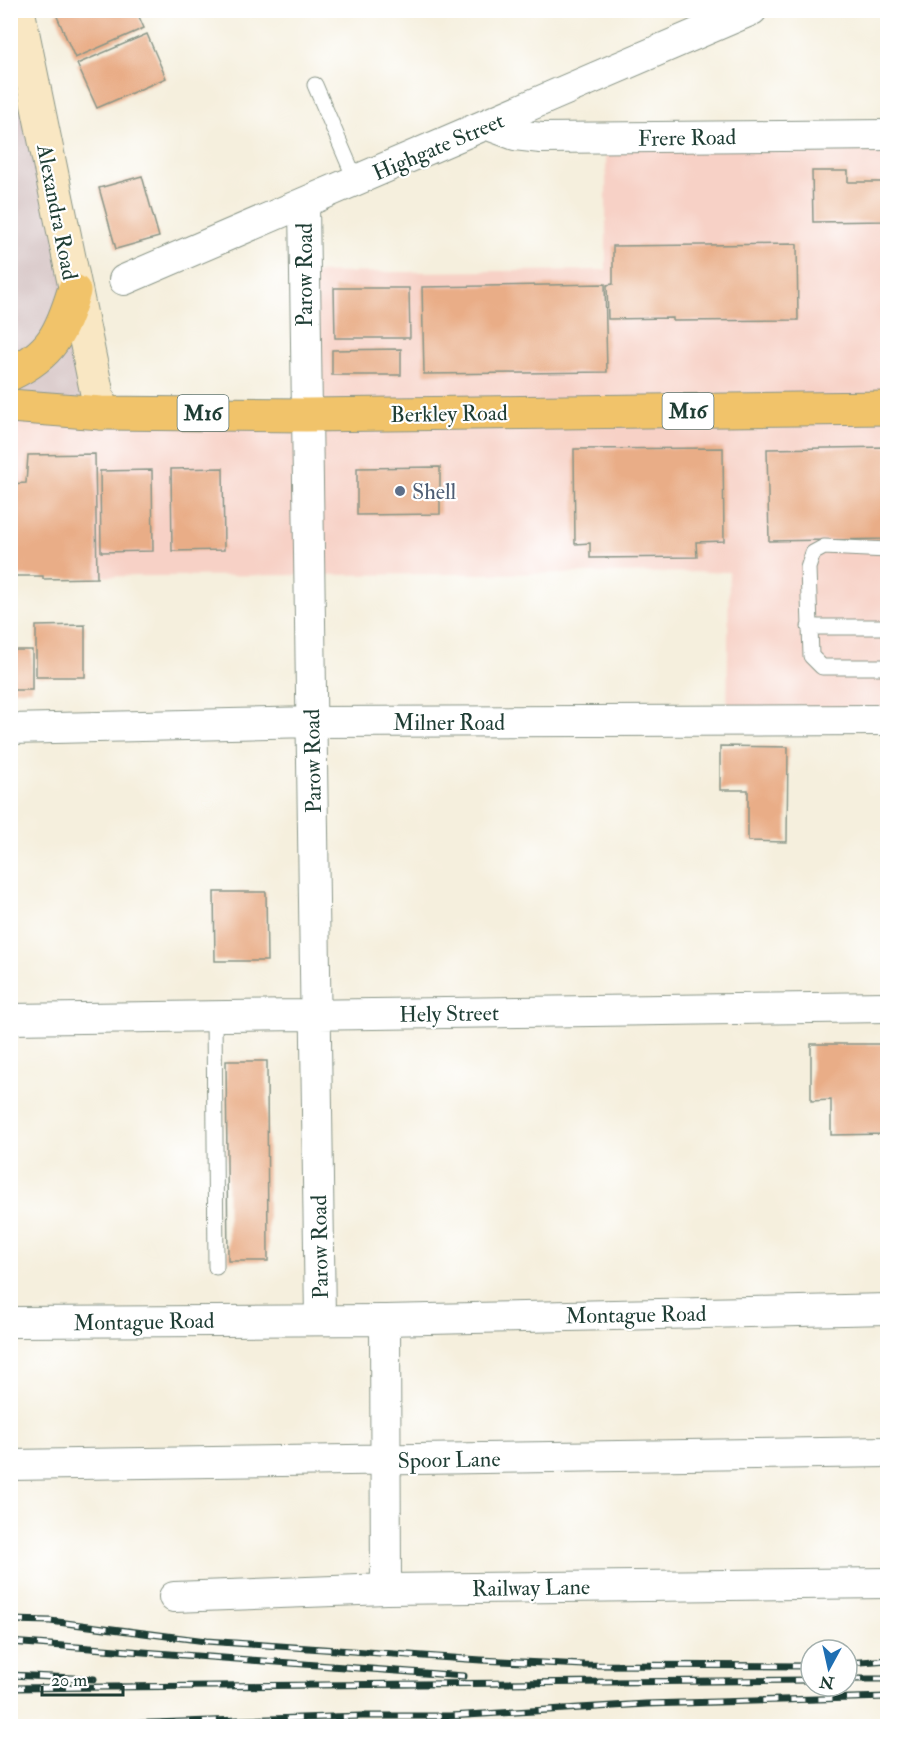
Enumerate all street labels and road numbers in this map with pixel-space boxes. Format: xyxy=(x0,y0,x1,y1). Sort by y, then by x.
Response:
street label: Highgate Street xyxy=(368,107,508,187)
street label: Frere Road xyxy=(638,123,737,153)
street label: Alexandra Road xyxy=(30,141,84,283)
street label: Parow Road xyxy=(291,223,319,327)
road number: M16 xyxy=(662,393,714,429)
road number: M16 xyxy=(178,395,228,431)
street label: Berkley Road xyxy=(390,399,508,429)
street label: Parow Road xyxy=(298,708,328,813)
street label: Milner Road xyxy=(393,709,505,737)
street label: Hely Street xyxy=(399,999,499,1029)
street label: Parow Road xyxy=(305,1194,335,1299)
street label: Montague Road xyxy=(565,1300,707,1330)
street label: Montague Road xyxy=(73,1307,215,1337)
street label: Spoor Lane xyxy=(397,1445,501,1476)
street label: Railway Lane xyxy=(472,1573,590,1603)

